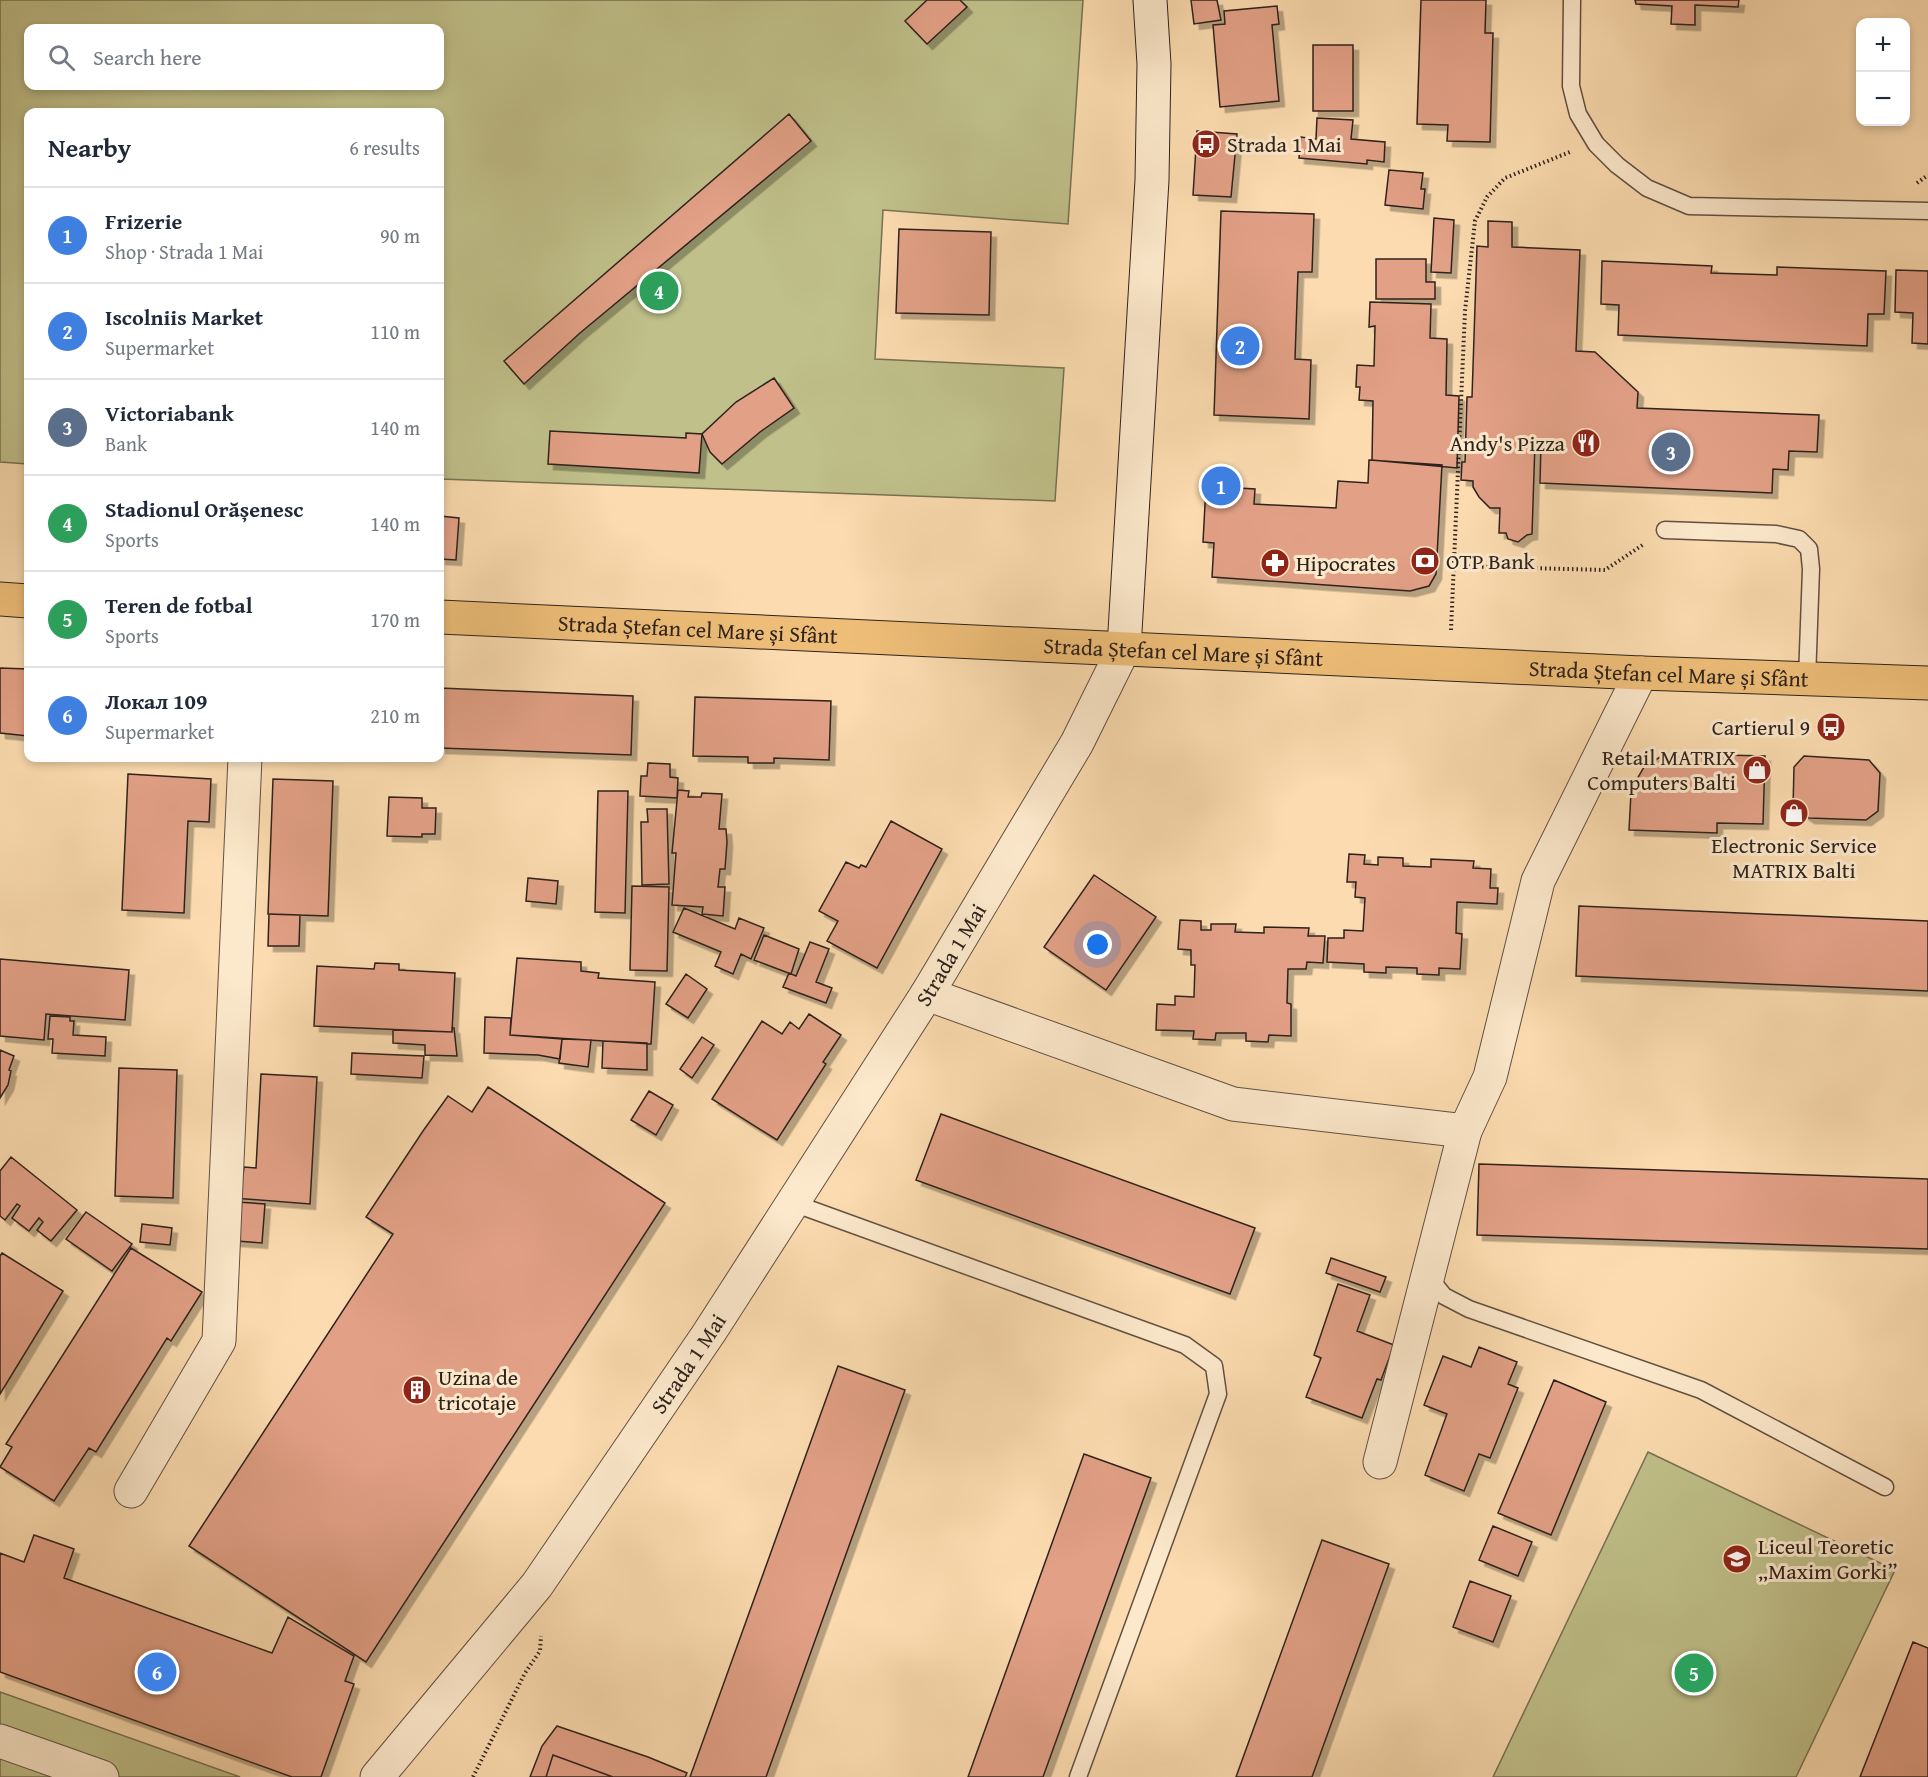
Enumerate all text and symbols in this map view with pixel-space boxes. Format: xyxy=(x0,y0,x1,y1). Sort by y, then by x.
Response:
map controls xyxy=(1856,18,1910,126)
button: + xyxy=(1856,18,1910,72)
search box xyxy=(24,24,444,90)
icon: search xyxy=(45,41,78,74)
text: Search here xyxy=(93,41,202,73)
button: − xyxy=(1856,72,1910,126)
text: Nearby xyxy=(48,128,131,167)
bus stop icon: Strada 1 Mai xyxy=(1190,128,1222,160)
place label: Strada 1 Mai xyxy=(1227,128,1342,160)
text: 6 results xyxy=(349,133,420,162)
text: Frizerie xyxy=(105,205,182,237)
text: 1 xyxy=(62,221,73,250)
text: 90 m xyxy=(380,221,420,250)
text: Shop · Strada 1 Mai xyxy=(105,237,263,266)
pin: 4 xyxy=(640,268,678,314)
text: Iscolniis Market xyxy=(105,301,263,333)
text: 2 xyxy=(62,317,73,346)
text: 110 m xyxy=(370,317,420,346)
pin: 2 xyxy=(1220,324,1260,368)
text: Supermarket xyxy=(105,333,214,362)
text: Victoriabank xyxy=(105,397,234,429)
text: 3 xyxy=(62,413,73,442)
text: 140 m xyxy=(370,413,420,442)
place label: Andy's Pizza xyxy=(1450,427,1566,459)
restaurant icon: Andy's Pizza xyxy=(1570,427,1602,459)
text: Bank xyxy=(105,429,147,458)
pin: 3 xyxy=(1652,430,1690,474)
pin: 1 xyxy=(1202,464,1240,508)
text: Stadionul Orășenesc xyxy=(105,493,304,525)
text: 4 xyxy=(62,509,73,538)
text: 140 m xyxy=(370,509,420,538)
text: Sports xyxy=(105,525,159,554)
bank icon: OTP Bank xyxy=(1409,545,1441,577)
place label: OTP Bank xyxy=(1446,545,1536,577)
pharmacy icon: Hipocrates xyxy=(1259,547,1291,579)
place label: Hipocrates xyxy=(1296,547,1396,579)
text: Teren de fotbal xyxy=(105,589,252,621)
text: 5 xyxy=(62,605,73,634)
text: 170 m xyxy=(370,605,420,634)
street label: Strada Ștefan cel Mare și Sfânt xyxy=(557,607,839,652)
text: Sports xyxy=(105,621,159,650)
street label: Strada Ștefan cel Mare și Sfânt xyxy=(1043,629,1324,674)
street label: Strada Ștefan cel Mare și Sfânt xyxy=(1528,652,1809,695)
text: Локал 109 xyxy=(105,685,207,717)
text: 6 xyxy=(62,701,73,730)
text: 210 m xyxy=(370,701,420,730)
place label: Cartierul 9 xyxy=(1712,711,1810,743)
bus stop icon: Cartierul 9 xyxy=(1815,711,1847,743)
text: Supermarket xyxy=(105,717,214,746)
place label: Retail MATRIX Computers Balti xyxy=(1587,741,1736,798)
shop icon: Retail MATRIX Computers Balti xyxy=(1741,754,1773,786)
shop icon: Electronic Service MATRIX Balti xyxy=(1778,797,1810,829)
place label: Electronic Service MATRIX Balti xyxy=(1711,829,1877,886)
street label: Strada 1 Mai xyxy=(907,897,994,1012)
your location xyxy=(1083,930,1112,959)
street label: Strada 1 Mai xyxy=(643,1307,734,1420)
place label: Uzina de tricotaje xyxy=(438,1361,518,1418)
building icon: Uzina de tricotaje xyxy=(401,1374,433,1406)
place label: Liceul Teoretic „Maxim Gorki” xyxy=(1758,1530,1898,1587)
school or university icon: Liceul Teoretic „Maxim Gorki” xyxy=(1721,1543,1753,1575)
pin: 6 xyxy=(138,1650,176,1694)
pin: 5 xyxy=(1674,1650,1714,1696)

